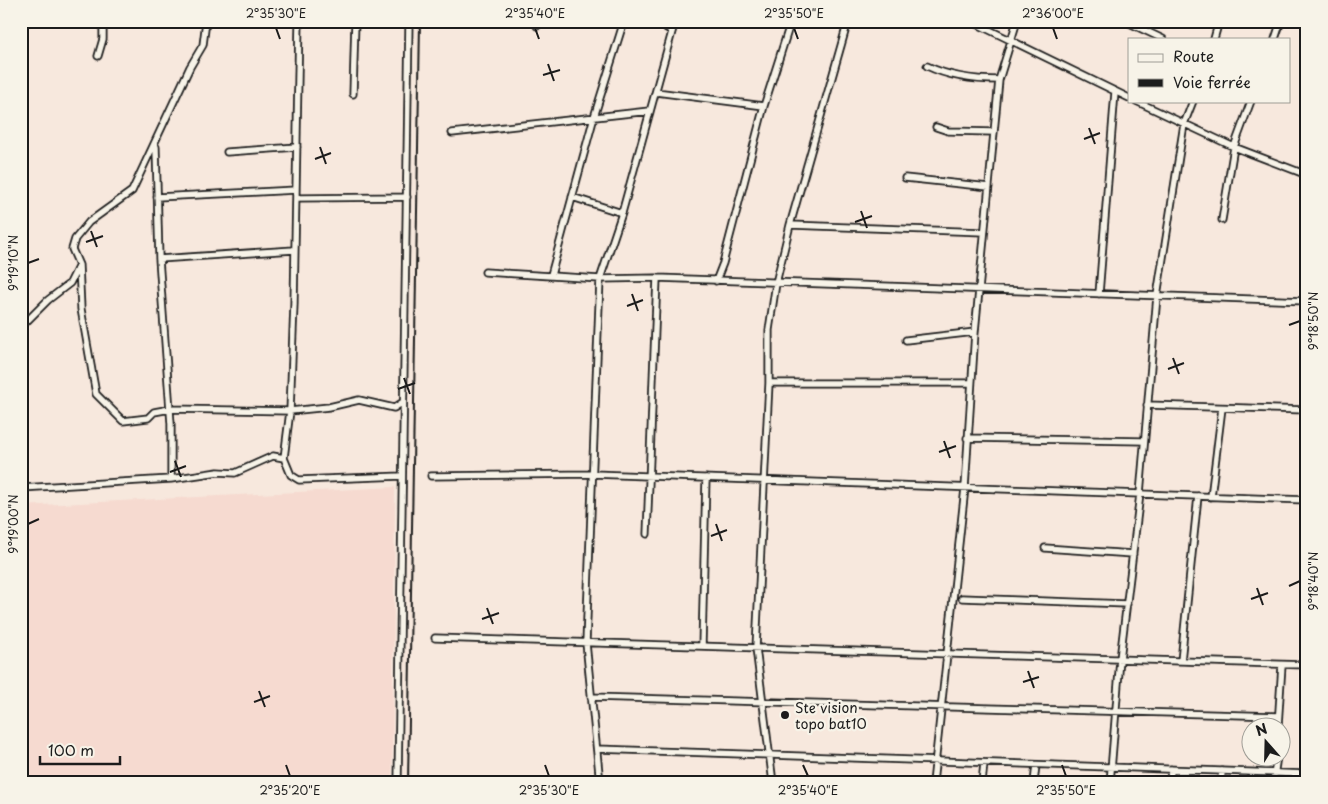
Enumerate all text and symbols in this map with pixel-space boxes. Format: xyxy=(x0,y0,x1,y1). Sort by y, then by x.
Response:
text: 2°35'30"E xyxy=(246,4,306,22)
text: 2°35'40"E xyxy=(505,4,565,22)
text: 2°35'50"E xyxy=(764,4,824,22)
text: 2°36'00"E xyxy=(1022,4,1084,22)
legend xyxy=(1128,38,1290,102)
text: Route xyxy=(1173,44,1214,67)
text: Voie ferrée xyxy=(1173,70,1251,93)
text: 9°19'10"N xyxy=(4,235,22,291)
text: 9°18'50"N xyxy=(1304,292,1322,350)
text: 9°19'00"N xyxy=(4,494,22,554)
text: 9°18'40"N xyxy=(1304,552,1322,610)
place label: Ste vision topo bat10 xyxy=(795,697,867,734)
marker: Ste vision topo bat10 xyxy=(779,709,791,721)
north arrow xyxy=(1240,716,1290,766)
text: N xyxy=(1253,718,1270,741)
scale bar xyxy=(40,734,120,766)
text: 100 m xyxy=(48,738,94,761)
text: 2°35'20"E xyxy=(259,781,321,799)
text: 2°35'30"E xyxy=(519,781,579,799)
text: 2°35'40"E xyxy=(778,781,838,799)
text: 2°35'50"E xyxy=(1036,781,1096,799)

